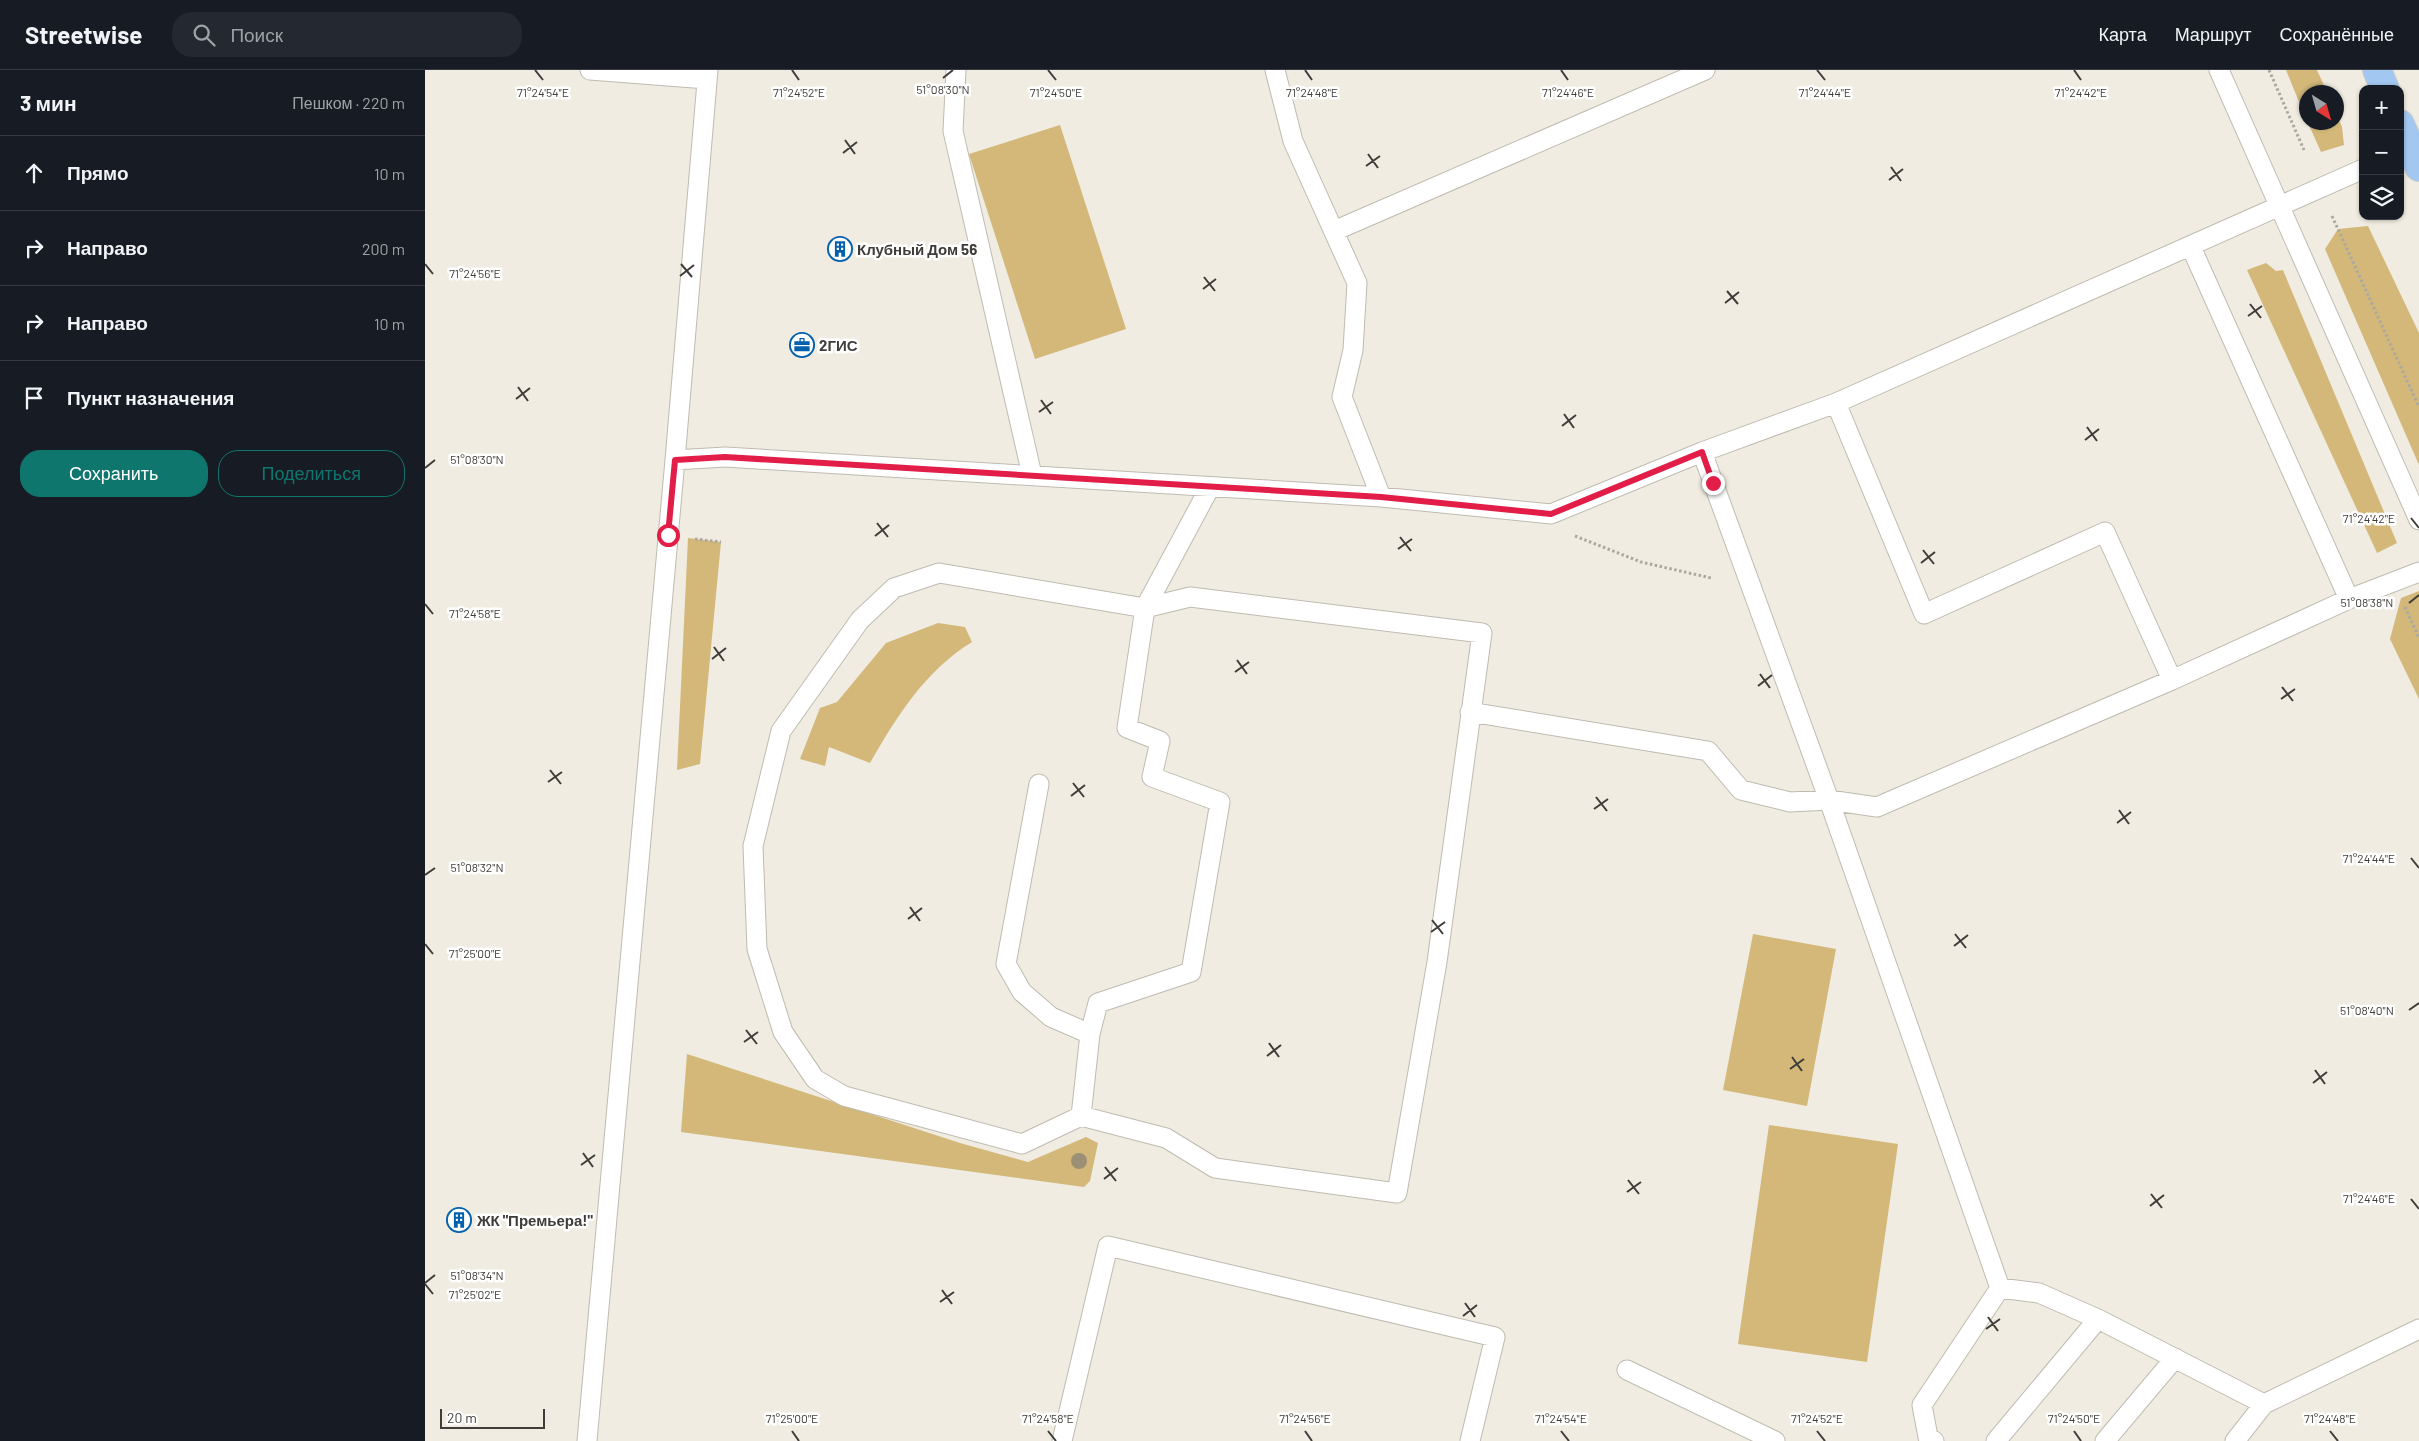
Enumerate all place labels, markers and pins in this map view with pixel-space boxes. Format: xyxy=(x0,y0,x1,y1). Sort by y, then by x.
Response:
building icon: Клубный Дом 56 xyxy=(827,236,853,262)
place label: Клубный Дом 56 xyxy=(857,240,977,258)
office icon: 2ГИС xyxy=(789,332,815,358)
place label: 2ГИС xyxy=(819,336,858,354)
building icon: ЖК "Премьера!" xyxy=(446,1207,472,1233)
place label: ЖК "Премьера!" xyxy=(476,1211,594,1229)

